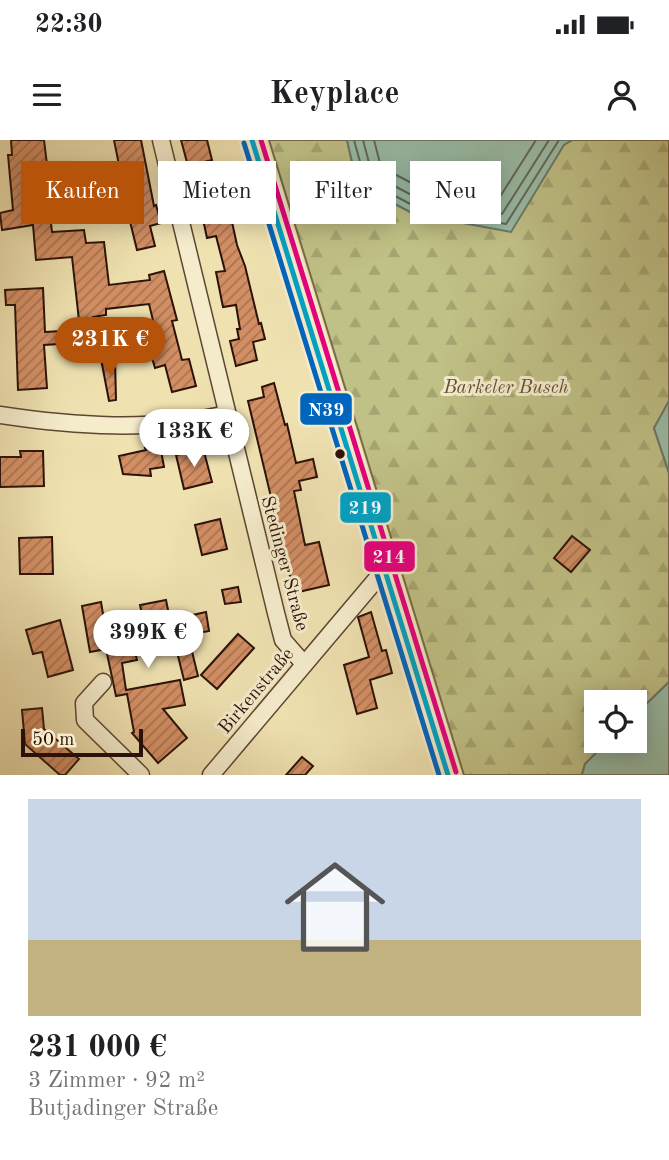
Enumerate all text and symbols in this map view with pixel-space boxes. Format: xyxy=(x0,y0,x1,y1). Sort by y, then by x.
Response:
text: 22:30 xyxy=(35,12,103,38)
icon: menu xyxy=(28,76,66,114)
icon: person xyxy=(603,76,641,114)
text: Keyplace xyxy=(269,79,400,111)
chip: Kaufen xyxy=(21,161,144,224)
chip: Mieten xyxy=(158,161,276,224)
chip: Filter xyxy=(290,161,396,224)
chip: Neu xyxy=(410,161,501,224)
pin: 231K € xyxy=(53,317,167,377)
text: 231K € xyxy=(71,328,149,351)
park label: Barkeler Busch xyxy=(442,379,569,398)
line badge: N39 xyxy=(299,392,353,426)
text: N39 xyxy=(308,402,344,421)
pin: 133K € xyxy=(137,410,251,469)
text: 133K € xyxy=(155,420,233,443)
unlabelled marker xyxy=(333,447,347,461)
line badge: 219 xyxy=(339,491,392,524)
street label: Stedinger Straße xyxy=(256,494,311,633)
text: 219 xyxy=(348,500,382,519)
line badge: 214 xyxy=(363,540,416,573)
text: 214 xyxy=(372,549,406,568)
pin: 399K € xyxy=(91,610,205,670)
text: 399K € xyxy=(109,621,187,644)
street label: Birkenstraße xyxy=(216,645,298,738)
map controls xyxy=(584,690,647,753)
button: locate xyxy=(584,690,647,753)
scale bar xyxy=(21,726,144,758)
text: 50 m xyxy=(32,731,74,750)
icon: home xyxy=(272,844,398,970)
text: 231 000 € xyxy=(28,1033,167,1063)
text: 3 Zimmer · 92 m² xyxy=(28,1069,205,1092)
text: Butjadinger Straße xyxy=(28,1097,218,1120)

